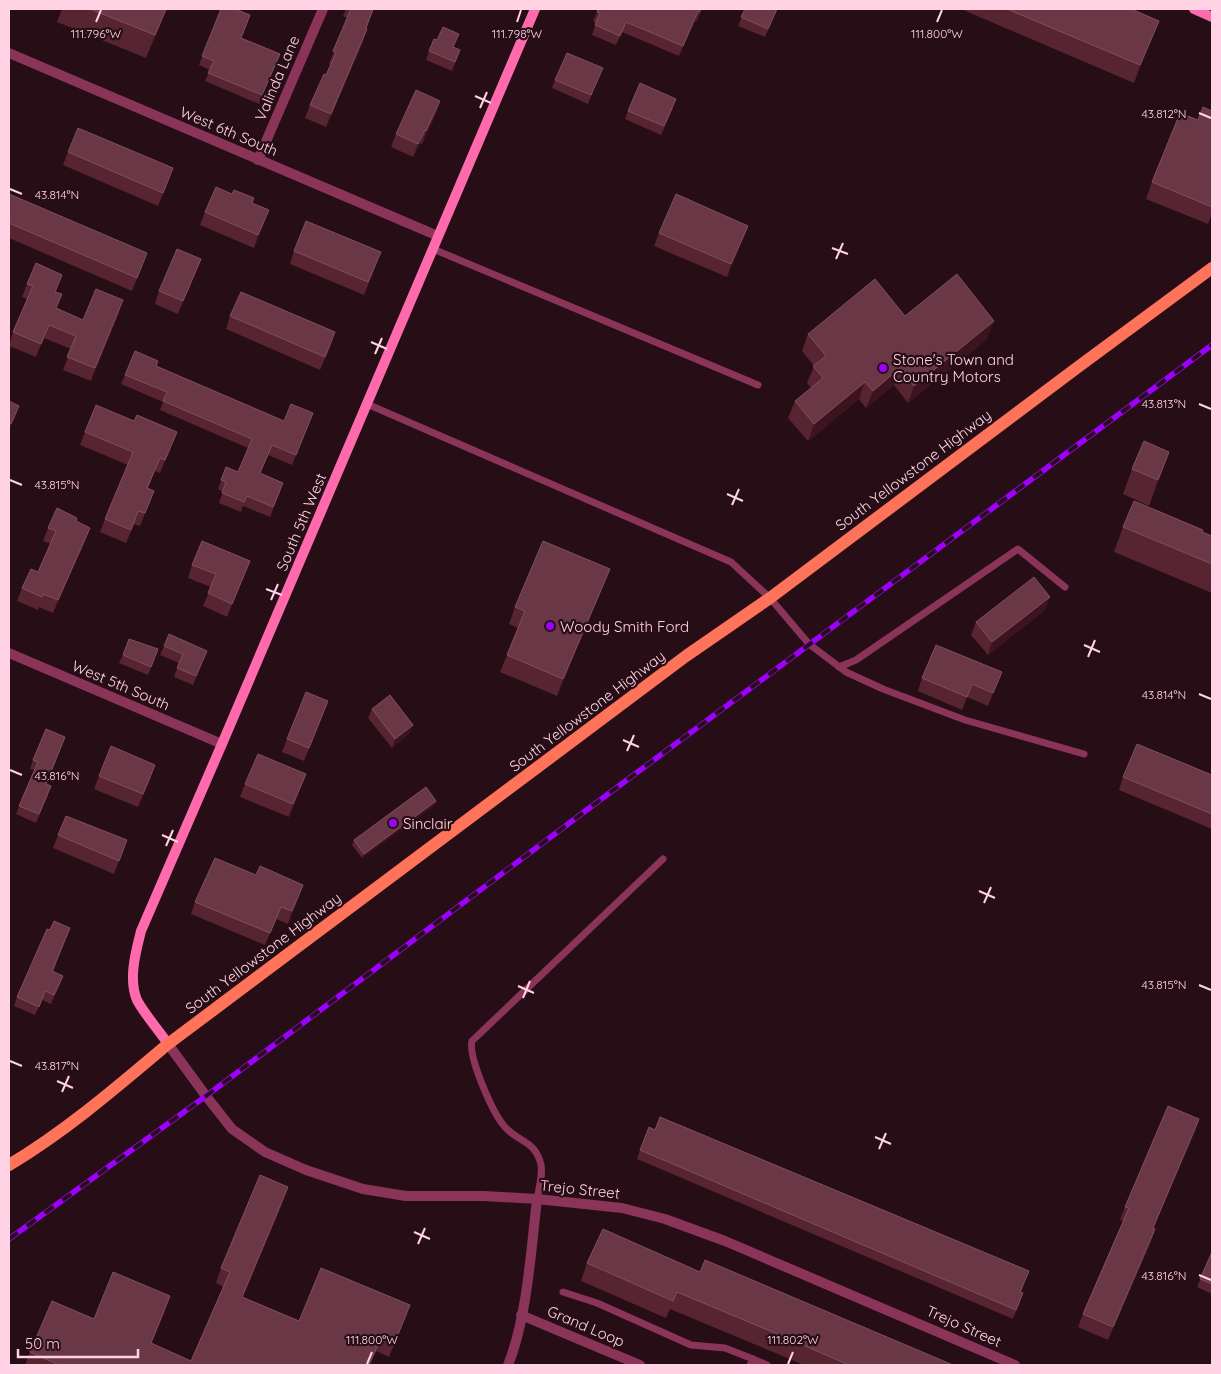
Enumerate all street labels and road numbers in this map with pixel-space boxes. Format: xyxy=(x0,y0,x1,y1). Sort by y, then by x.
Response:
street label: Valinda Lane xyxy=(251,33,303,123)
street label: West 6th South xyxy=(177,102,281,160)
street label: South Yellowstone Highway xyxy=(831,405,995,535)
street label: South 5th West xyxy=(272,470,330,574)
street label: South Yellowstone Highway xyxy=(505,646,669,776)
street label: West 5th South xyxy=(69,656,173,714)
street label: South Yellowstone Highway xyxy=(181,888,345,1018)
street label: Trejo Street xyxy=(539,1175,621,1203)
street label: Grand Loop xyxy=(544,1301,628,1351)
street label: Trejo Street xyxy=(923,1301,1005,1351)

